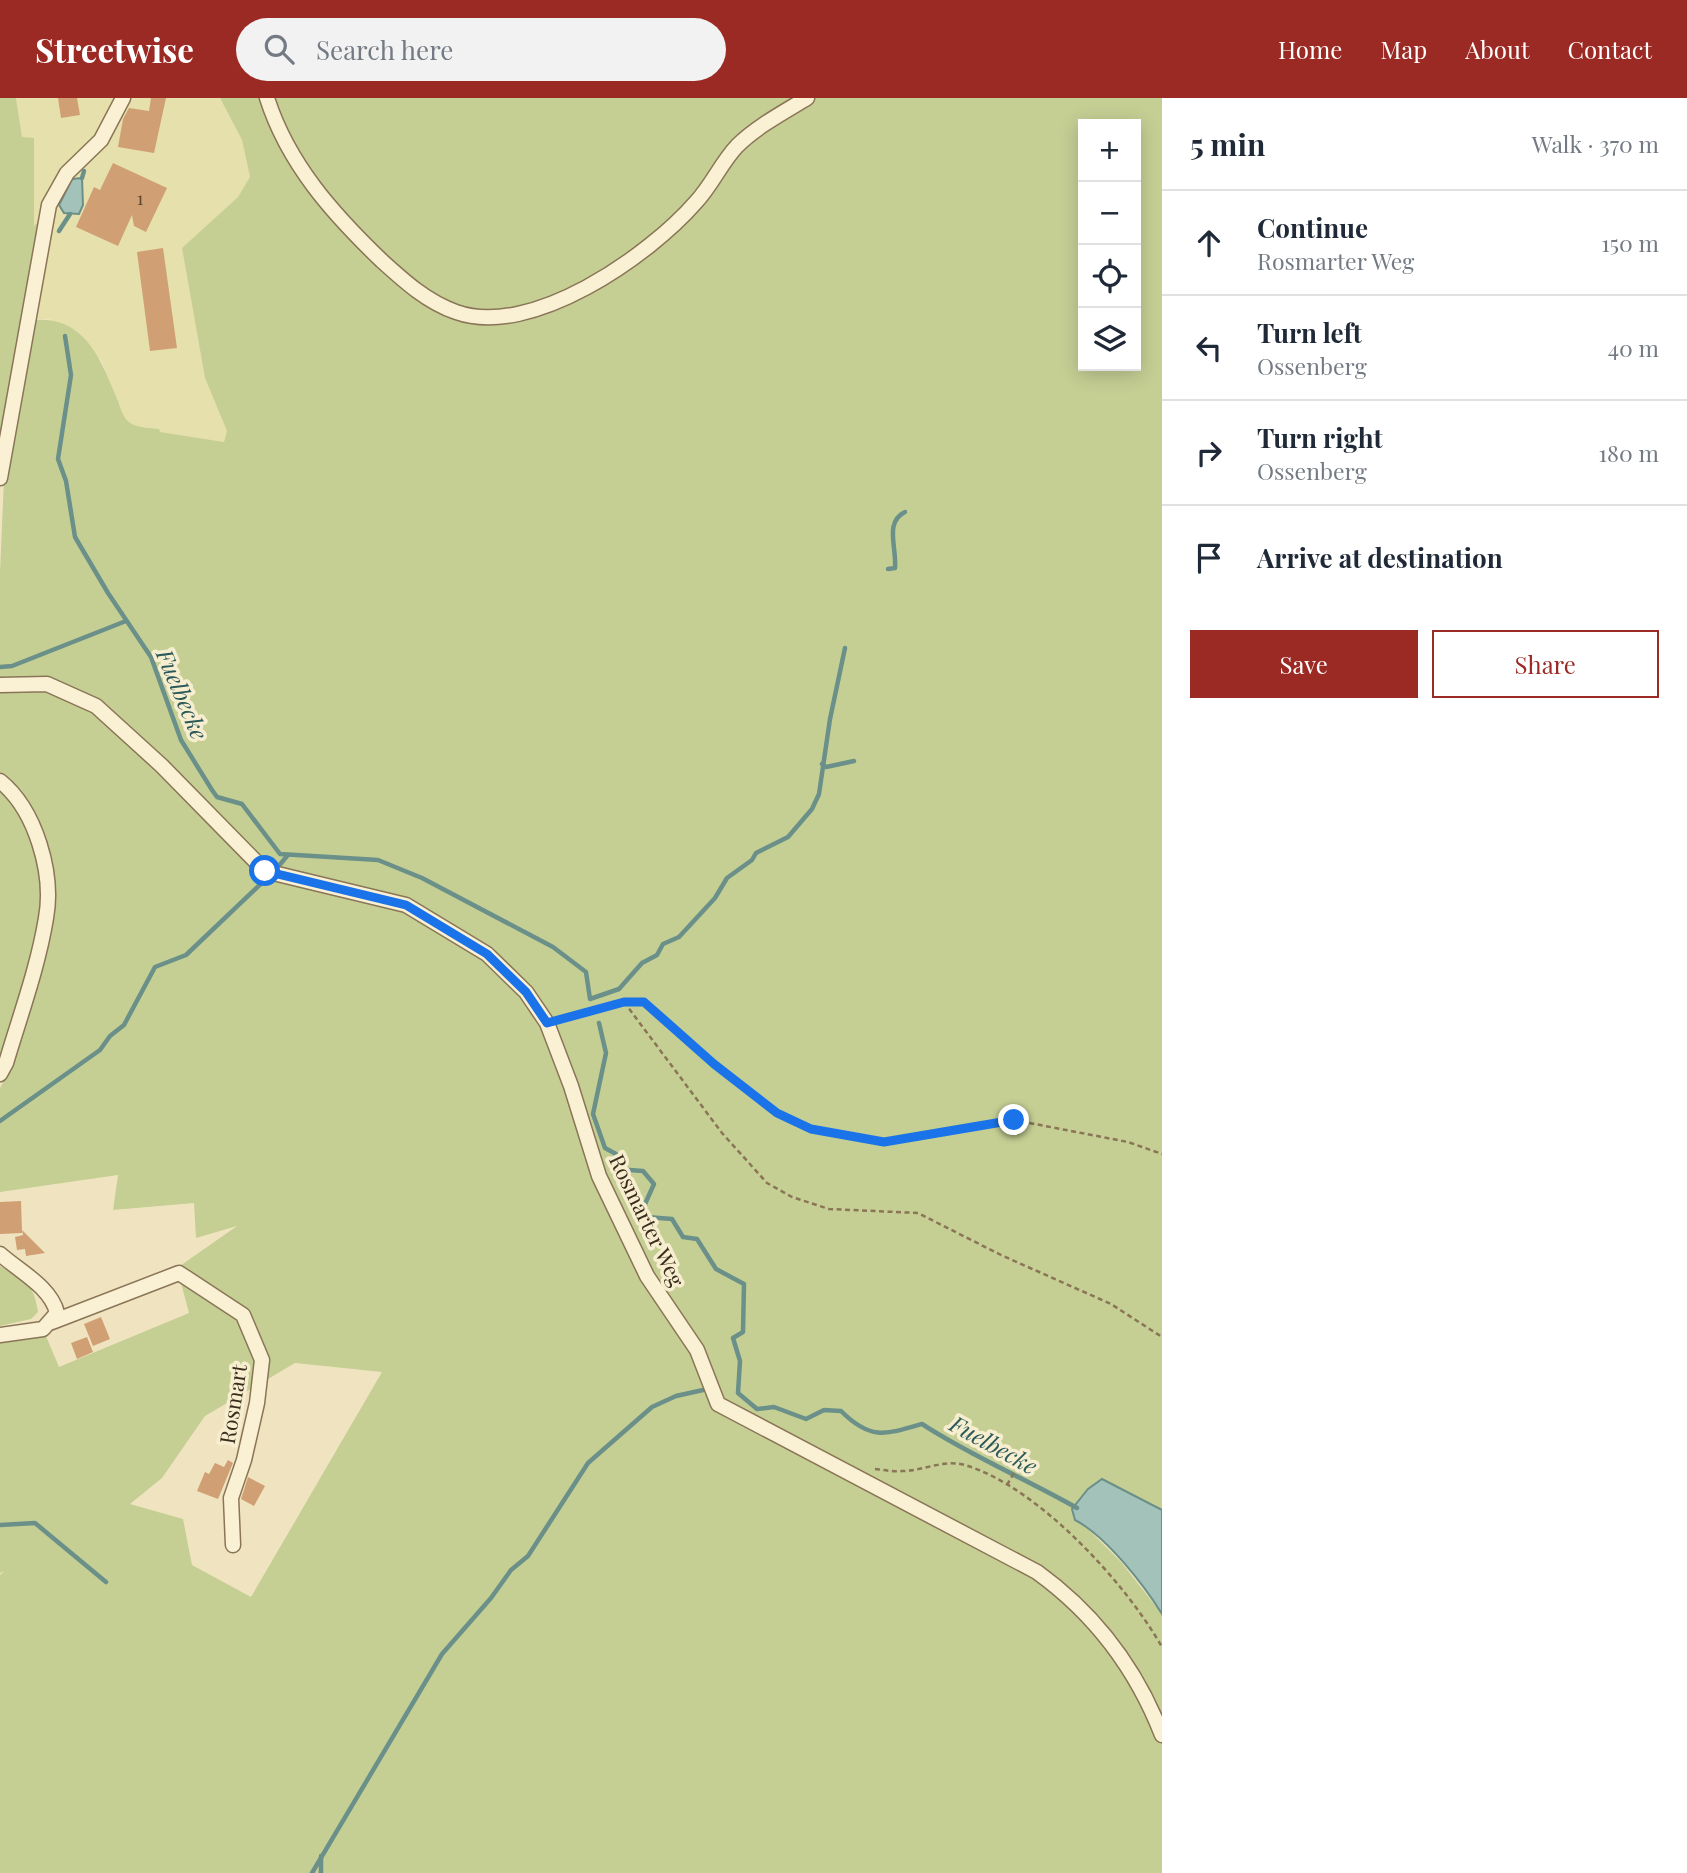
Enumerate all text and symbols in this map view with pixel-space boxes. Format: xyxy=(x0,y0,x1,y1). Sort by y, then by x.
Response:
search box xyxy=(236,18,726,81)
text: Streetwise xyxy=(35,27,194,71)
icon: search xyxy=(260,30,298,68)
text: Search here xyxy=(316,32,453,67)
text: Home xyxy=(1278,33,1342,65)
text: Map xyxy=(1380,33,1427,65)
text: About xyxy=(1465,33,1529,65)
text: Contact xyxy=(1567,33,1652,65)
map controls xyxy=(1078,119,1141,371)
button: + xyxy=(1078,119,1141,182)
text: 5 min xyxy=(1190,124,1265,164)
text: Walk · 370 m xyxy=(1532,128,1659,159)
button: − xyxy=(1078,182,1141,245)
house number: 1 xyxy=(137,186,144,210)
text: Continue xyxy=(1257,210,1368,245)
icon: ahead xyxy=(1190,224,1228,262)
text: 150 m xyxy=(1601,227,1659,258)
button: locate xyxy=(1078,245,1141,308)
text: Rosmarter Weg xyxy=(1257,245,1414,276)
button: layers xyxy=(1078,308,1141,371)
text: Turn left xyxy=(1257,315,1362,350)
icon: left xyxy=(1190,329,1228,367)
text: 40 m xyxy=(1608,332,1659,363)
text: Ossenberg xyxy=(1257,350,1367,381)
text: Turn right xyxy=(1257,420,1383,455)
icon: right xyxy=(1190,434,1228,472)
text: 180 m xyxy=(1599,437,1659,468)
text: Ossenberg xyxy=(1257,455,1367,486)
icon: arrive xyxy=(1190,539,1228,577)
text: Arrive at destination xyxy=(1257,540,1503,575)
button: Save xyxy=(1190,630,1418,698)
button: Share xyxy=(1432,630,1659,698)
water label: Fuelbecke xyxy=(150,643,216,744)
route start xyxy=(249,855,280,886)
route end xyxy=(998,1104,1029,1135)
street label: Rosmarter Weg xyxy=(604,1149,692,1291)
street label: Rosmart xyxy=(212,1362,252,1446)
water label: Fuelbecke xyxy=(944,1407,1043,1481)

